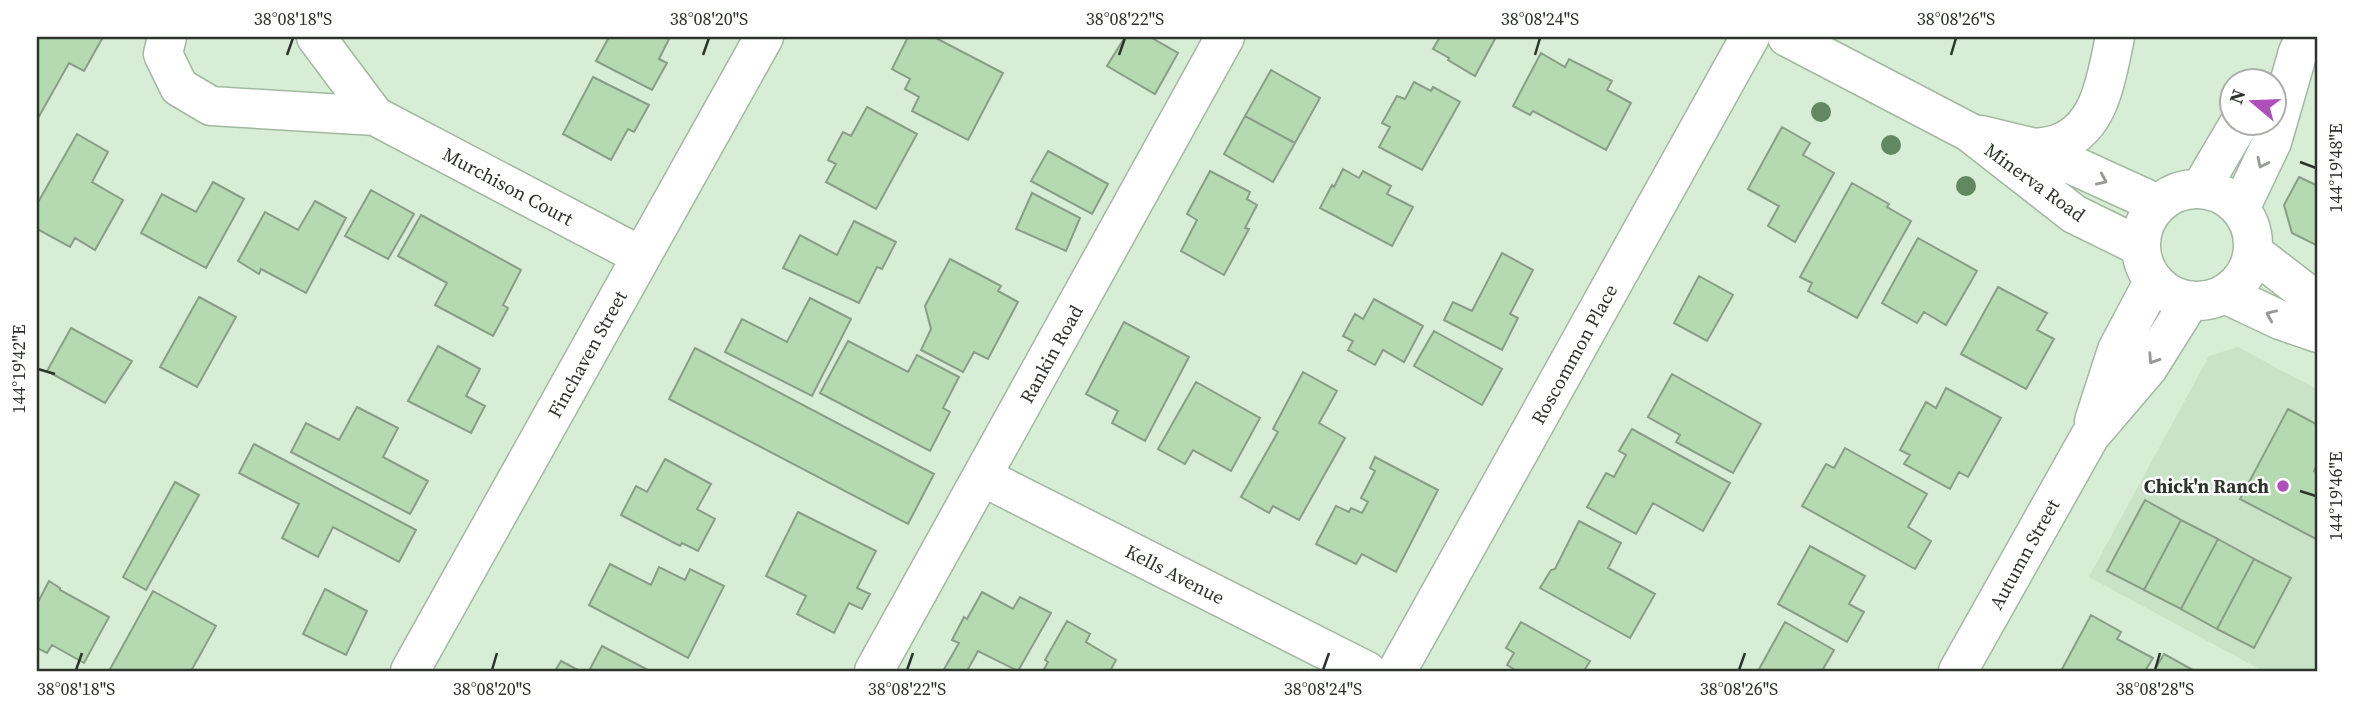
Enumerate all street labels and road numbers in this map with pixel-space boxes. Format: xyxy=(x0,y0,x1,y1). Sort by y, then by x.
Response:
street label: Minerva Road xyxy=(1979,137,2091,228)
street label: Murchison Court xyxy=(438,141,579,232)
street label: Roscommon Place xyxy=(1525,279,1623,429)
street label: Finchaven Street xyxy=(541,285,633,422)
street label: Rankin Road xyxy=(1013,300,1089,408)
street label: Autumn Street xyxy=(1983,493,2066,614)
street label: Kells Avenue xyxy=(1121,538,1229,610)

